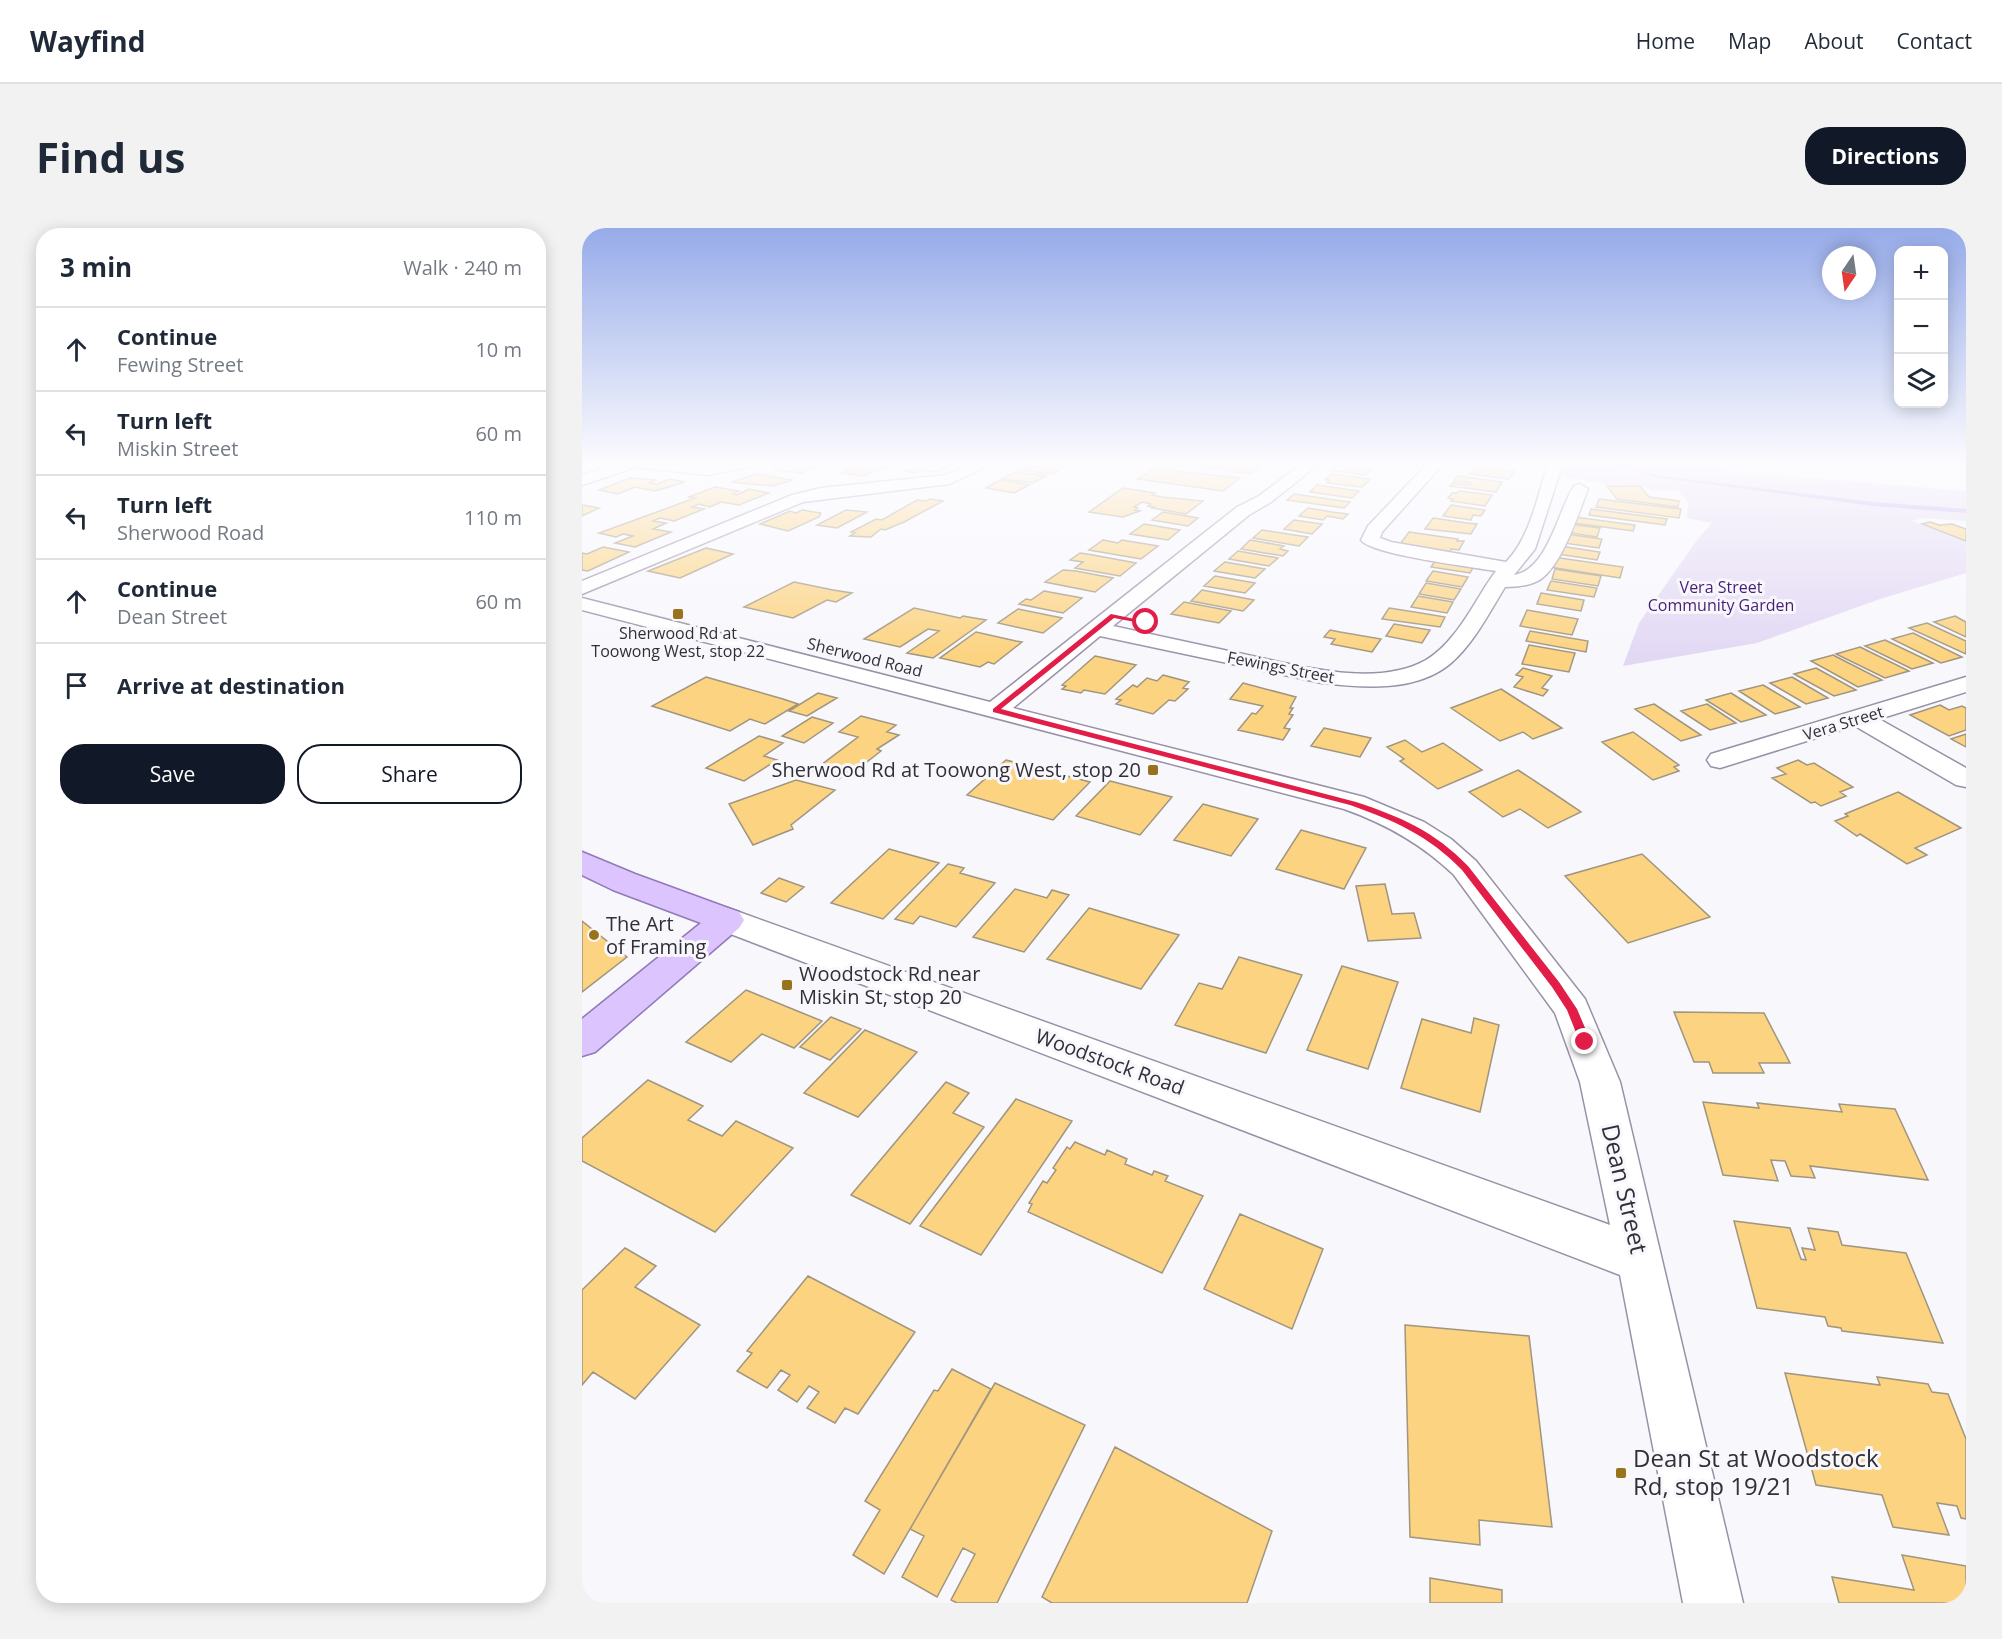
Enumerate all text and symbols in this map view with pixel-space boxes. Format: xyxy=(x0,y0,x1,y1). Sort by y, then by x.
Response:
text: Wayfind xyxy=(30,22,145,60)
text: Home xyxy=(1636,27,1695,55)
text: Map xyxy=(1728,27,1771,55)
text: About xyxy=(1804,27,1864,55)
text: Contact xyxy=(1897,27,1972,55)
button: Directions xyxy=(1805,127,1966,185)
text: Find us xyxy=(36,128,185,185)
north arrow xyxy=(1822,246,1876,300)
map controls xyxy=(1894,246,1948,408)
button: + xyxy=(1894,246,1948,300)
text: 3 min xyxy=(60,249,132,285)
text: Walk · 240 m xyxy=(403,254,522,281)
button: − xyxy=(1894,300,1948,354)
text: Continue xyxy=(117,321,217,351)
icon: ahead xyxy=(60,333,93,366)
text: 10 m xyxy=(475,336,522,363)
text: Fewing Street xyxy=(117,351,243,378)
button: layers xyxy=(1894,354,1948,408)
text: Turn left xyxy=(117,405,212,435)
icon: left xyxy=(60,417,93,450)
text: 60 m xyxy=(475,420,522,447)
text: Miskin Street xyxy=(117,435,238,462)
text: Turn left xyxy=(117,489,212,519)
icon: left xyxy=(60,501,93,534)
text: 110 m xyxy=(464,504,522,531)
text: Sherwood Road xyxy=(117,519,264,546)
text: Continue xyxy=(117,573,217,603)
park label: Vera Street Community Garden xyxy=(1648,576,1794,616)
icon: ahead xyxy=(60,585,93,618)
text: 60 m xyxy=(475,588,522,615)
text: Dean Street xyxy=(117,603,227,630)
marker: Sherwood Rd at Toowong West, stop 22 xyxy=(671,607,685,621)
route start xyxy=(1132,608,1158,634)
place label: Sherwood Rd at Toowong West, stop 22 xyxy=(591,622,765,662)
street label: Sherwood Road xyxy=(805,632,925,682)
street label: Fewings Street xyxy=(1226,646,1337,688)
icon: arrive xyxy=(60,669,93,702)
text: Arrive at destination xyxy=(117,670,345,700)
street label: Vera Street xyxy=(1800,700,1886,746)
button: Save xyxy=(60,744,285,804)
button: Share xyxy=(297,744,522,804)
place label: Sherwood Rd at Toowong West, stop 20 xyxy=(772,756,1141,783)
marker: Sherwood Rd at Toowong West, stop 20 xyxy=(1146,763,1160,777)
place label: The Art of Framing xyxy=(606,910,706,960)
marker: The Art of Framing xyxy=(587,928,601,942)
place label: Woodstock Rd near Miskin St, stop 20 xyxy=(799,960,980,1010)
marker: Woodstock Rd near Miskin St, stop 20 xyxy=(780,978,794,992)
street label: Woodstock Road xyxy=(1032,1022,1188,1101)
route end xyxy=(1571,1028,1597,1054)
street label: Dean Street xyxy=(1595,1121,1656,1257)
place label: Dean St at Woodstock Rd, stop 19/21 xyxy=(1633,1441,1879,1502)
marker: Dean St at Woodstock Rd, stop 19/21 xyxy=(1614,1466,1628,1480)

